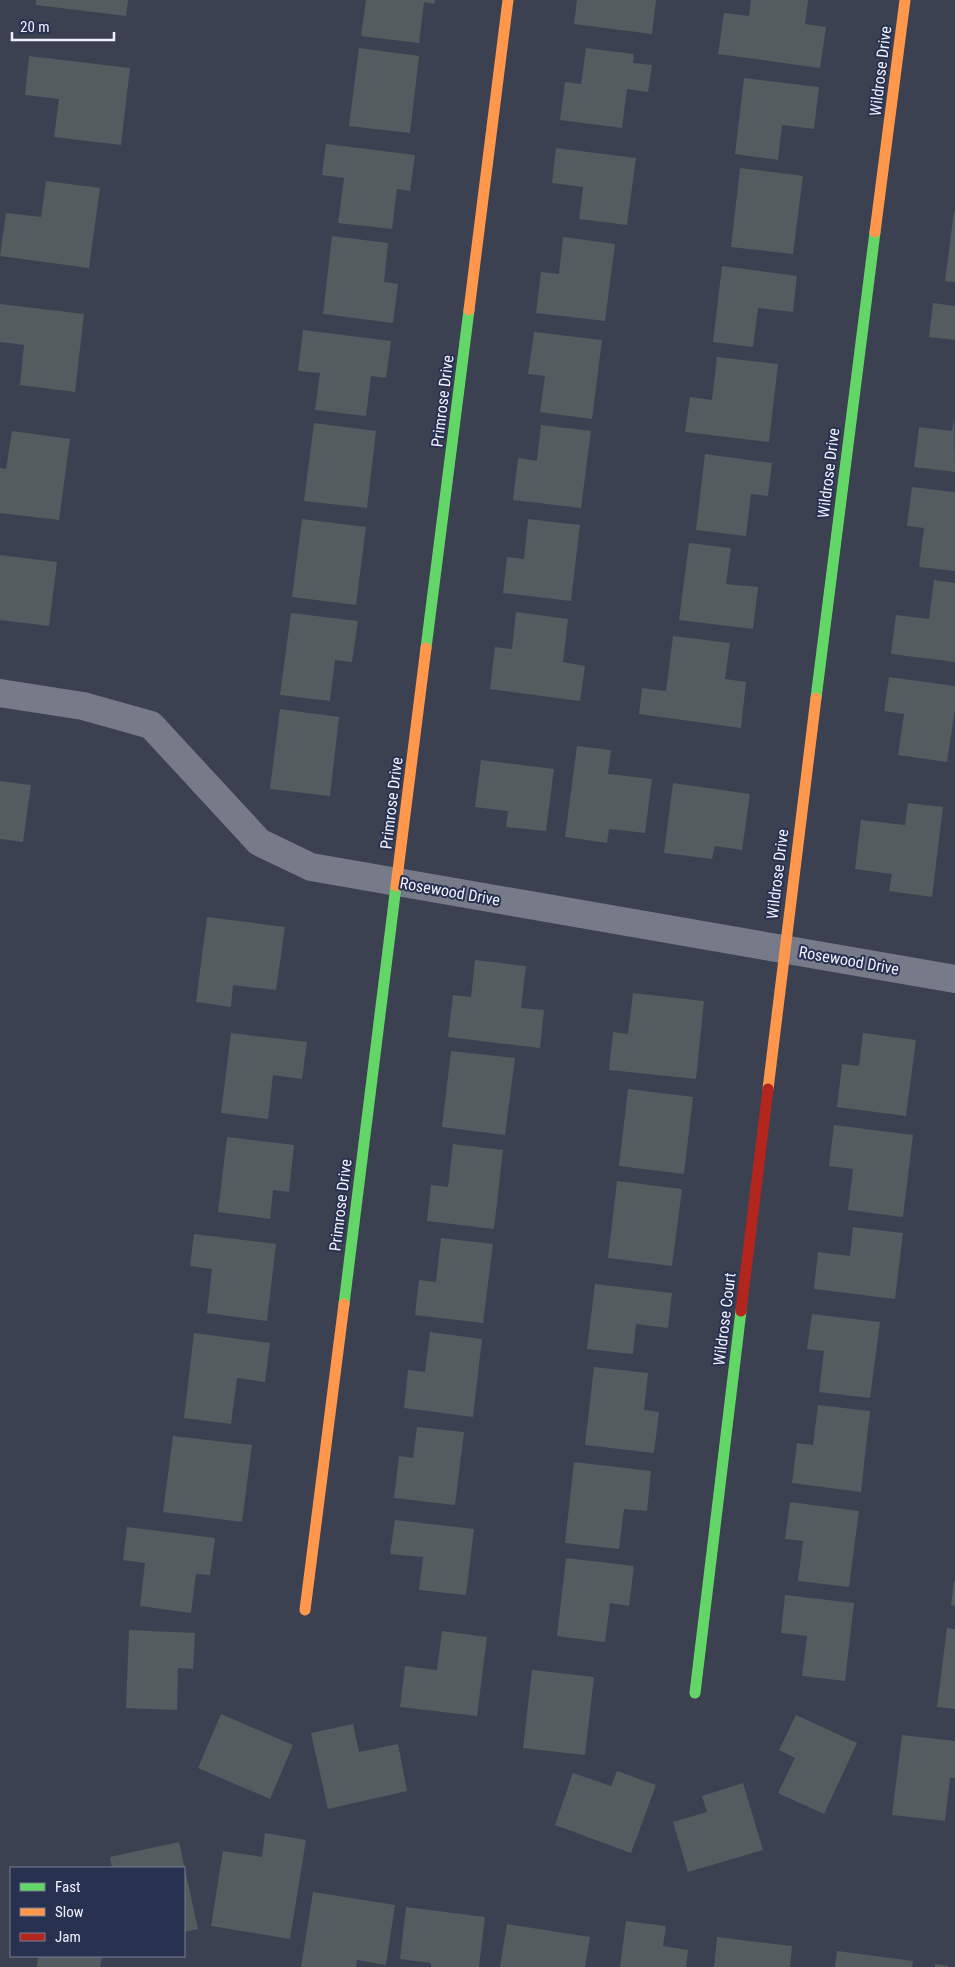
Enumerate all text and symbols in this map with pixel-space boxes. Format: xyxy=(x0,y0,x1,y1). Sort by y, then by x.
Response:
scale bar xyxy=(12,10,115,42)
text: 20 m xyxy=(20,18,50,36)
street label: Wildrose Drive xyxy=(866,25,895,117)
street label: Primrose Drive xyxy=(427,354,458,448)
street label: Wildrose Drive xyxy=(814,427,843,519)
street label: Primrose Drive xyxy=(376,756,407,850)
street label: Wildrose Drive xyxy=(763,828,792,920)
street label: Rosewood Drive xyxy=(398,873,501,910)
street label: Rosewood Drive xyxy=(797,942,900,979)
street label: Primrose Drive xyxy=(325,1158,356,1252)
street label: Wildrose Court xyxy=(709,1271,740,1367)
legend xyxy=(10,1867,185,1957)
text: Fast xyxy=(55,1878,80,1896)
text: Slow xyxy=(55,1903,84,1921)
text: Jam xyxy=(55,1928,81,1946)

